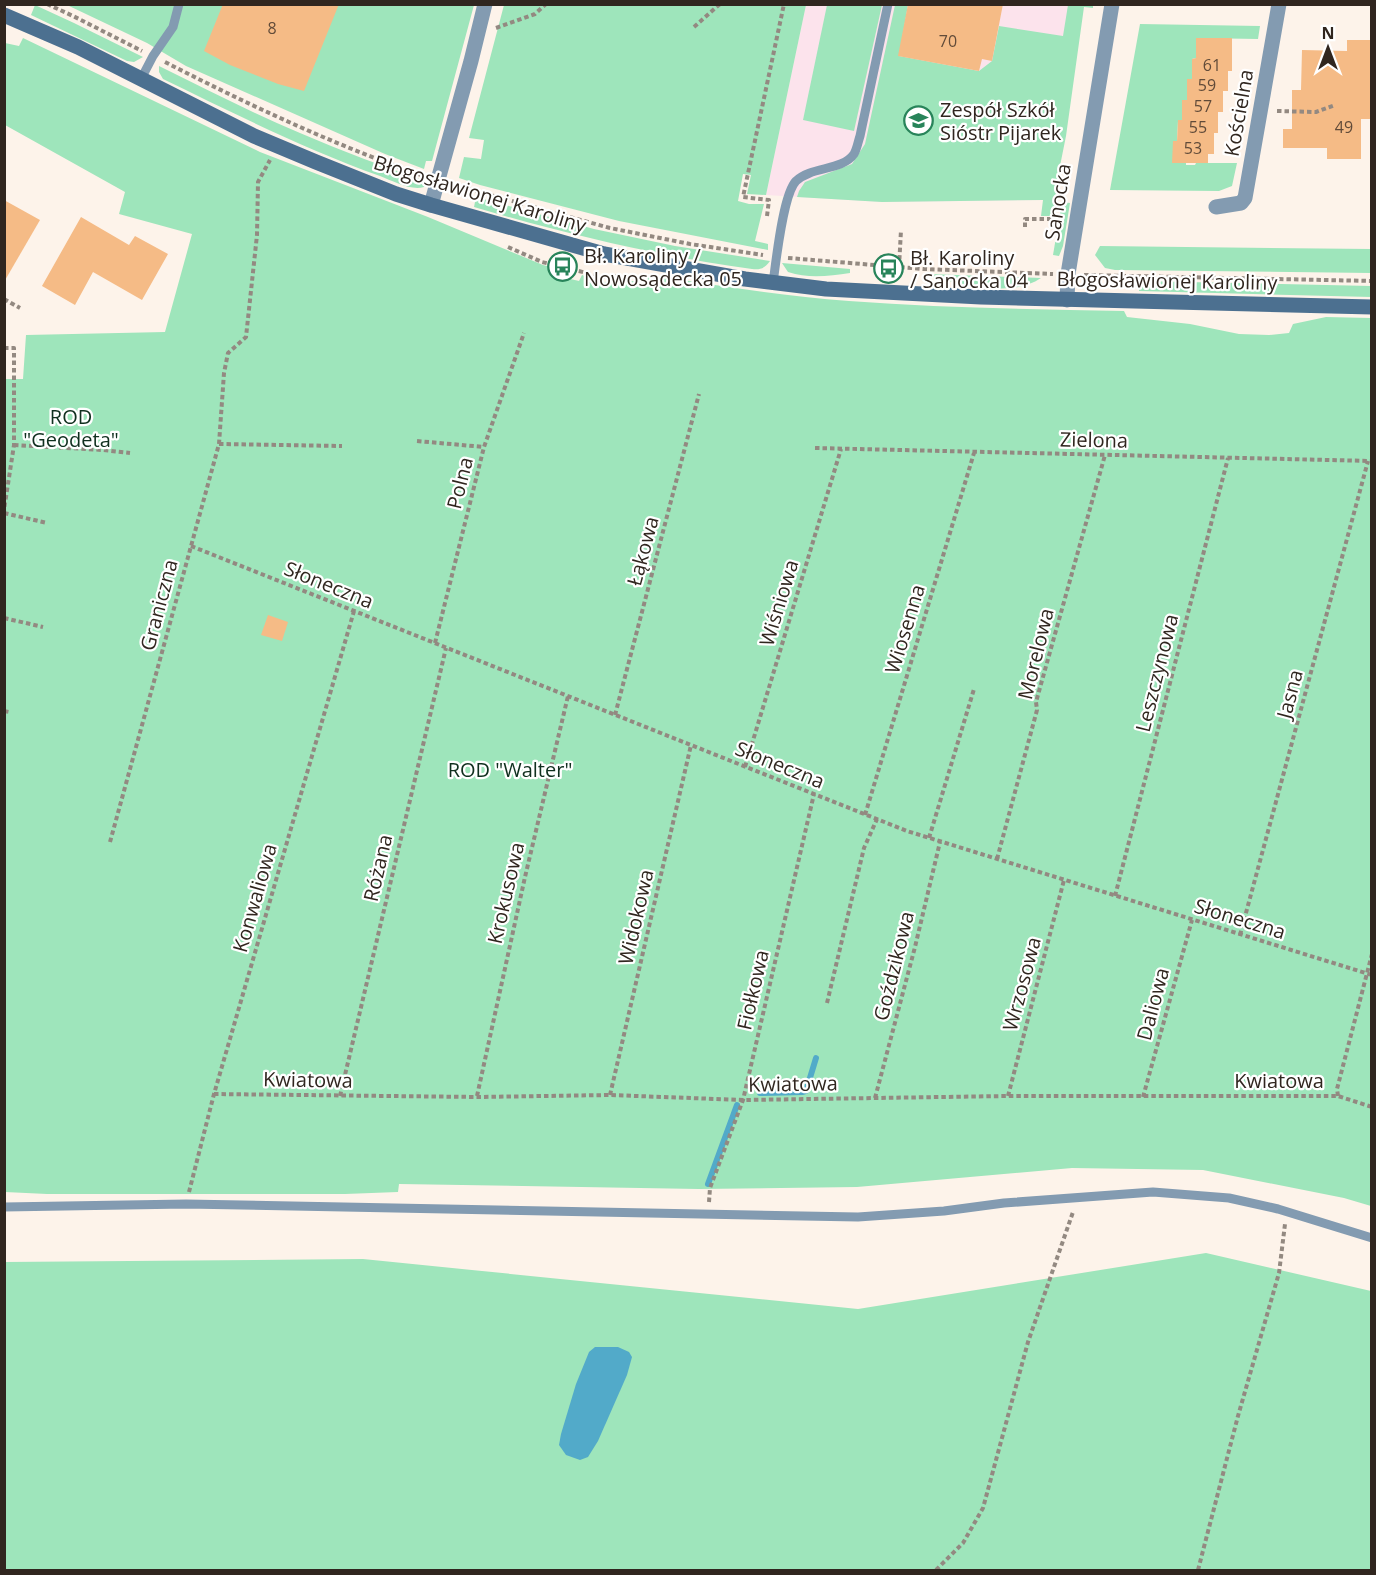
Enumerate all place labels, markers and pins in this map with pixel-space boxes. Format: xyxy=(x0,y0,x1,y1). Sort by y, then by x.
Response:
place label: Zespół Szkół Sióstr Pijarek xyxy=(940,96,1062,146)
school or university icon: Zespół Szkół Sióstr Pijarek xyxy=(903,105,935,137)
place label: Bł. Karoliny / Nowosądecka 05 xyxy=(584,242,742,292)
place label: Bł. Karoliny / Sanocka 04 xyxy=(910,244,1029,294)
bus stop icon: Bł. Karoliny / Nowosądecka 05 xyxy=(547,251,579,283)
bus stop icon: Bł. Karoliny / Sanocka 04 xyxy=(873,253,905,285)

